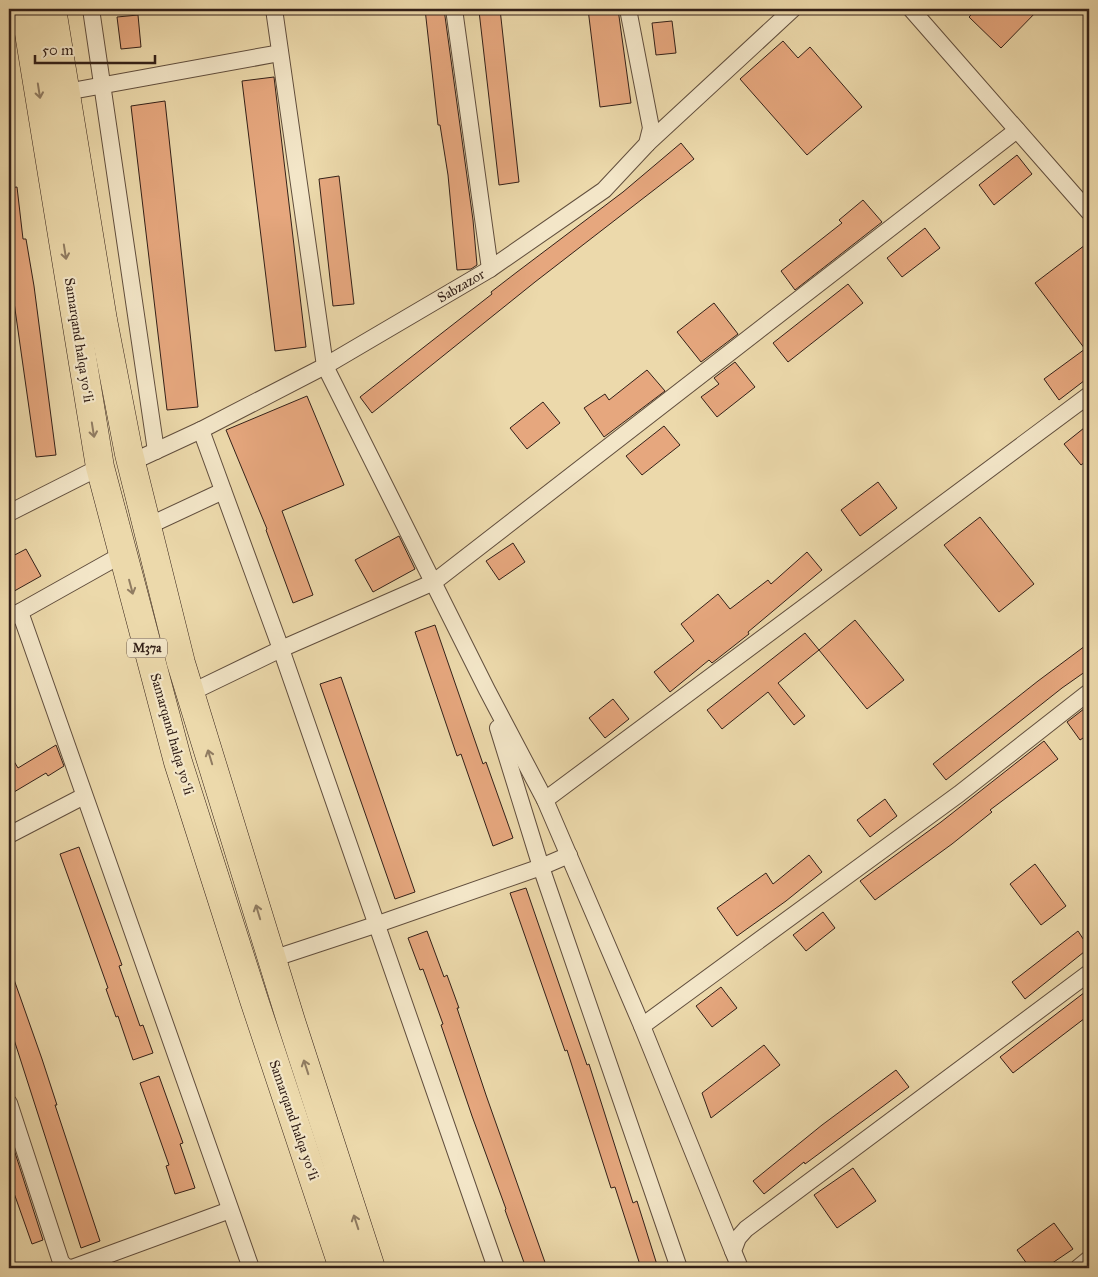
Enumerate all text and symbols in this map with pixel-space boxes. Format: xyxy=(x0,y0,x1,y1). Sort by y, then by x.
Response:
scale bar xyxy=(35,32,155,64)
text: 50 m xyxy=(42,41,74,59)
one-way arrow xyxy=(34,83,44,99)
one-way arrow xyxy=(60,243,70,259)
street label: Sabzazor xyxy=(434,265,488,306)
street label: Samarqand halqa yoʻli xyxy=(60,276,97,404)
one-way arrow xyxy=(89,421,99,437)
one-way arrow xyxy=(127,579,137,595)
road number: M37a xyxy=(127,638,167,658)
street label: Samarqand halqa yoʻli xyxy=(146,671,198,797)
one-way arrow xyxy=(204,749,214,765)
one-way arrow xyxy=(252,905,262,921)
street label: Samarqand halqa yoʻli xyxy=(265,1058,323,1183)
one-way arrow xyxy=(301,1060,310,1076)
one-way arrow xyxy=(351,1214,361,1230)

